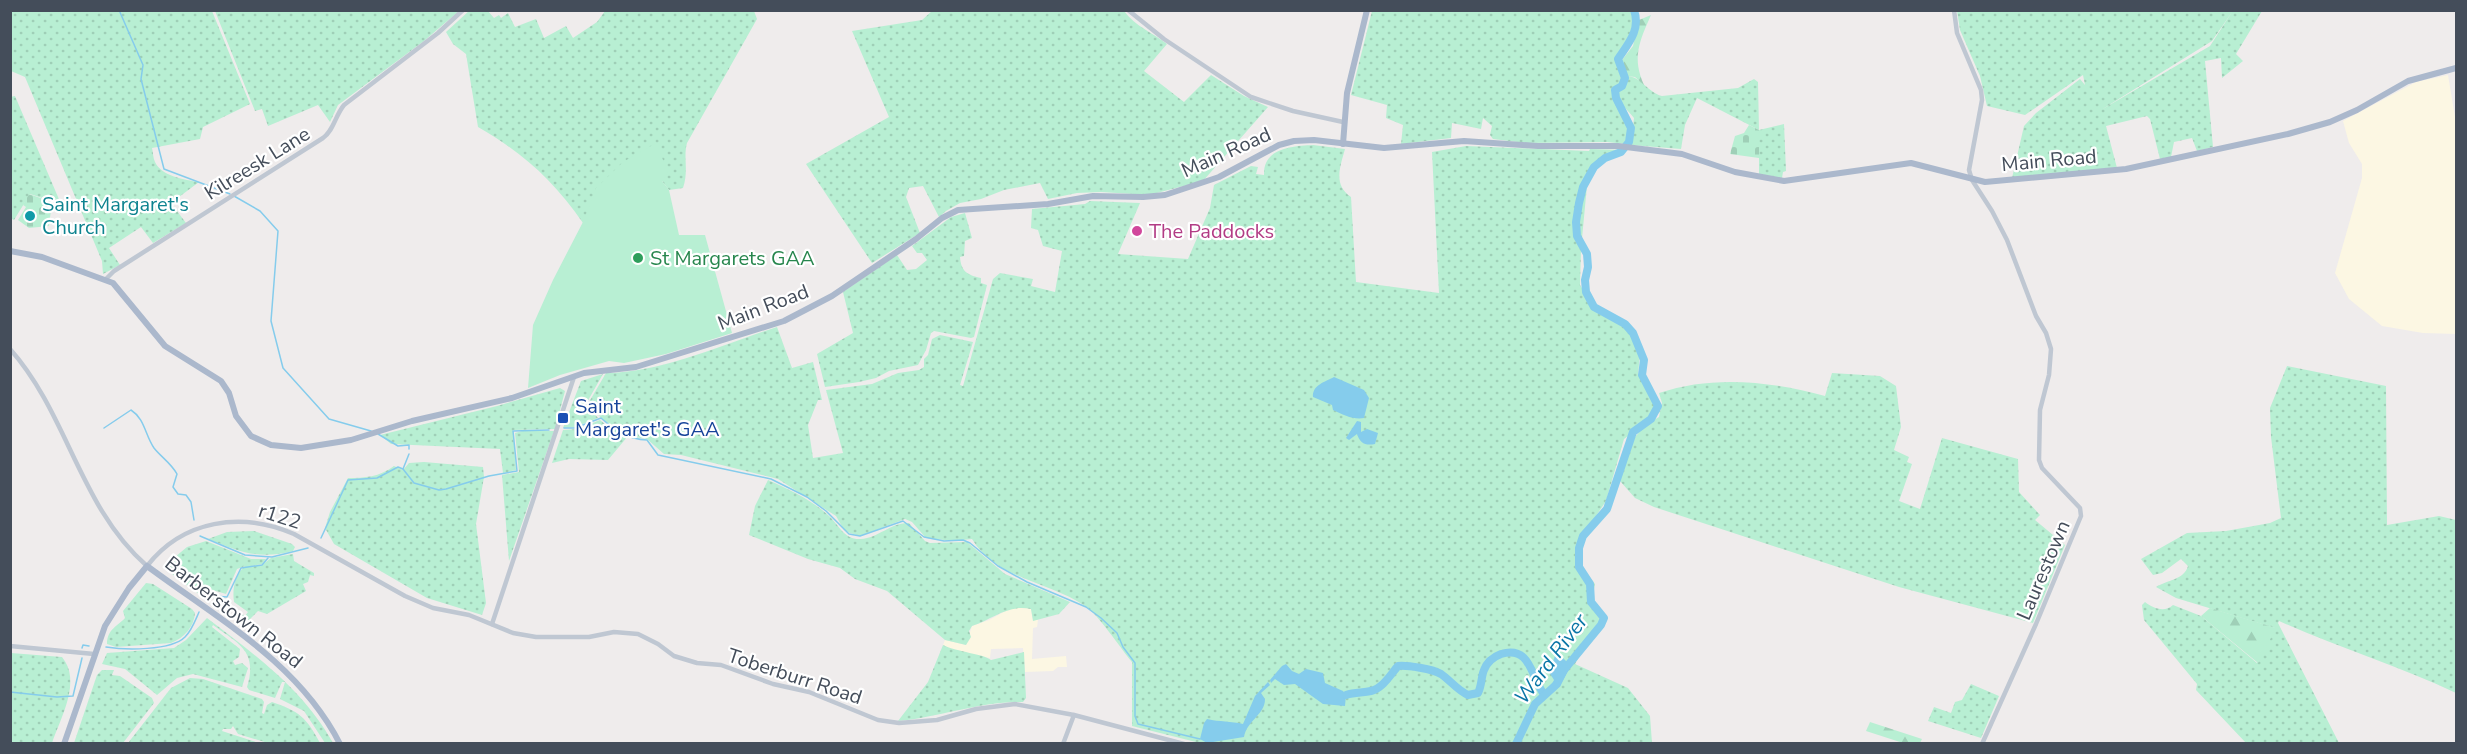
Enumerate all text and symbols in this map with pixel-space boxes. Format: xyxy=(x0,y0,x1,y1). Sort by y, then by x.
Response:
street label: Kilreesk Lane xyxy=(199,120,315,207)
street label: Main Road xyxy=(1177,121,1275,184)
street label: Main Road xyxy=(2000,143,2098,178)
place label: Saint Margaret's Church xyxy=(42,191,189,241)
marker: Saint Margaret's Church xyxy=(23,209,37,223)
place label: The Paddocks xyxy=(1149,218,1274,245)
marker: The Paddocks xyxy=(1130,224,1144,238)
place label: St Margarets GAA xyxy=(650,245,815,272)
marker: St Margarets GAA xyxy=(631,251,645,265)
street label: Main Road xyxy=(714,278,813,337)
place label: Saint Margaret's GAA xyxy=(575,393,720,443)
marker: Saint Margaret's GAA xyxy=(556,411,570,425)
street label: r122 xyxy=(255,497,305,536)
street label: Laurestown xyxy=(2010,516,2077,624)
street label: Barberstown Road xyxy=(159,550,308,675)
water label: Ward River xyxy=(1508,608,1594,710)
street label: Toberburr Road xyxy=(724,642,866,711)

